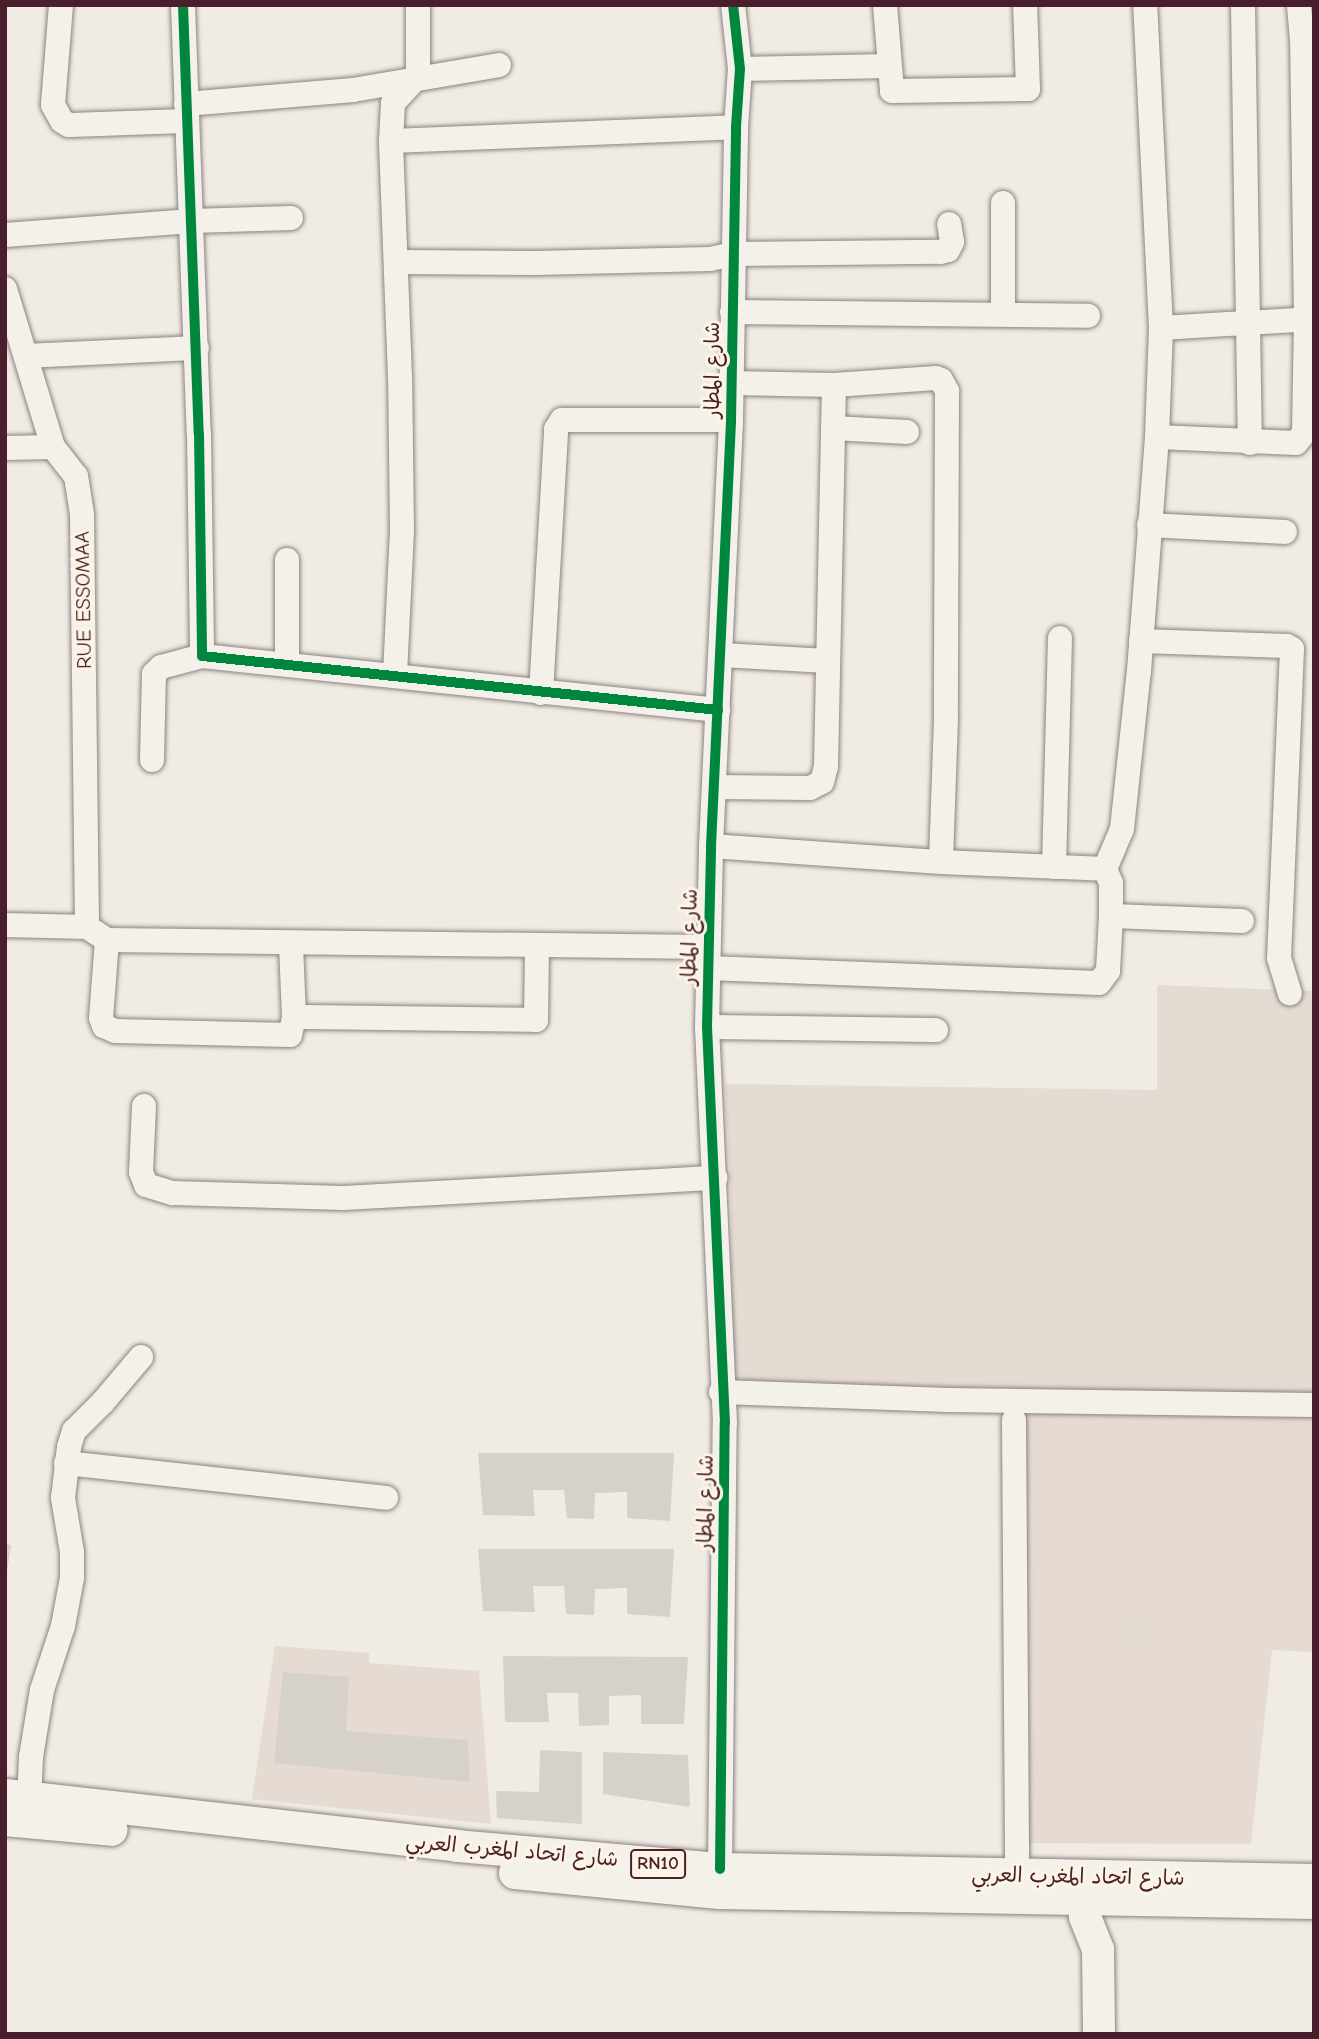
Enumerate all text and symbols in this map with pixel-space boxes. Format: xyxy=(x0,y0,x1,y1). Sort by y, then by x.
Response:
street label: شارع المطار xyxy=(699,322,725,418)
street label: RUE ESSOMAA xyxy=(69,531,97,669)
street label: شارع المطار xyxy=(676,889,702,985)
street label: شارع المطار xyxy=(692,1455,718,1551)
street label: شارع اتحاد المغرب العربي xyxy=(405,1828,619,1872)
road number: RN10 xyxy=(630,1848,686,1880)
street label: شارع اتحاد المغرب العربي xyxy=(971,1862,1185,1890)

